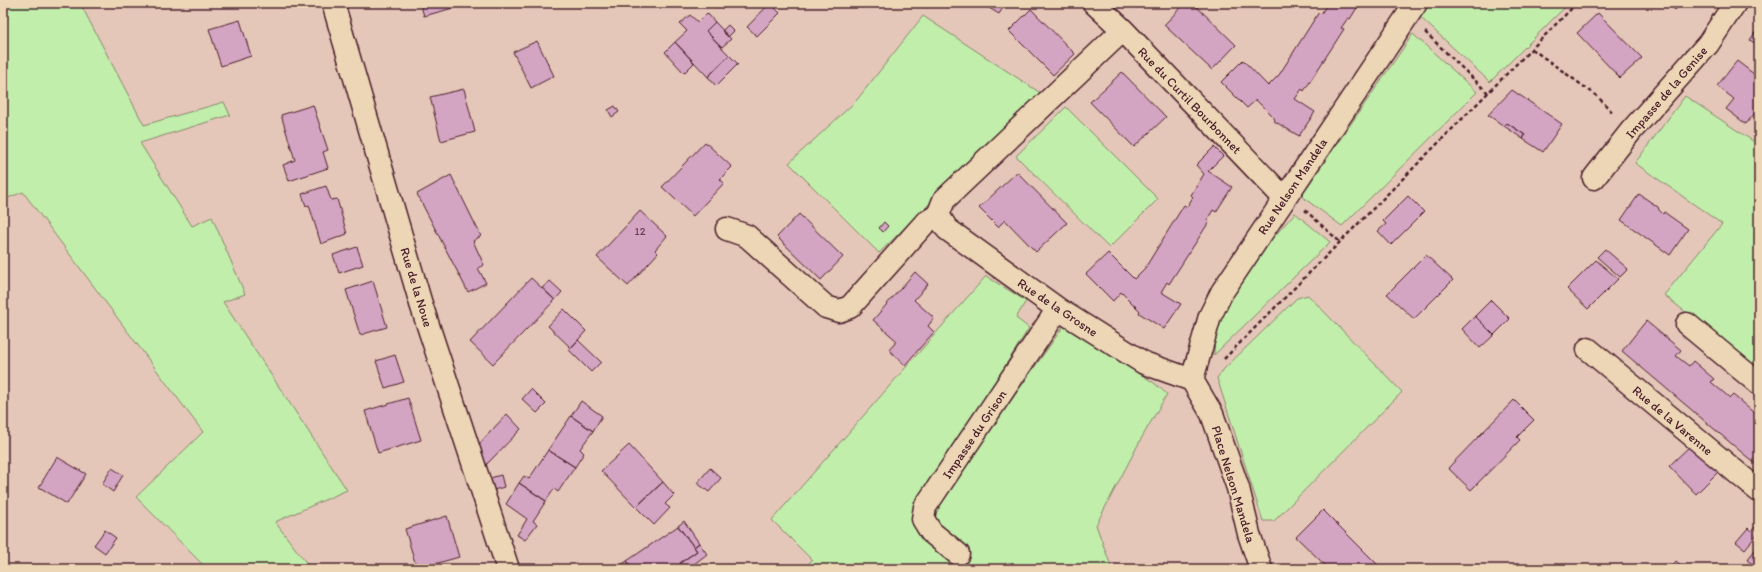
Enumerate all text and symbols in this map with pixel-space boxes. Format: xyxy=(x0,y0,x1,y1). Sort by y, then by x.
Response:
street label: Impasse de la Genise xyxy=(1622,43,1710,141)
street label: Rue du Curtil Bourbonnet xyxy=(1135,44,1245,157)
street label: Rue Nelson Mandela xyxy=(1255,135,1330,237)
house number: 12 xyxy=(635,225,646,238)
street label: Rue de la Noue xyxy=(397,245,436,329)
street label: Rue de la Grosne xyxy=(1015,275,1101,340)
street label: Rue de la Varenne xyxy=(1630,383,1716,458)
street label: Impasse du Grison xyxy=(939,387,1010,481)
street label: Place Nelson Mandela xyxy=(1209,424,1259,545)

